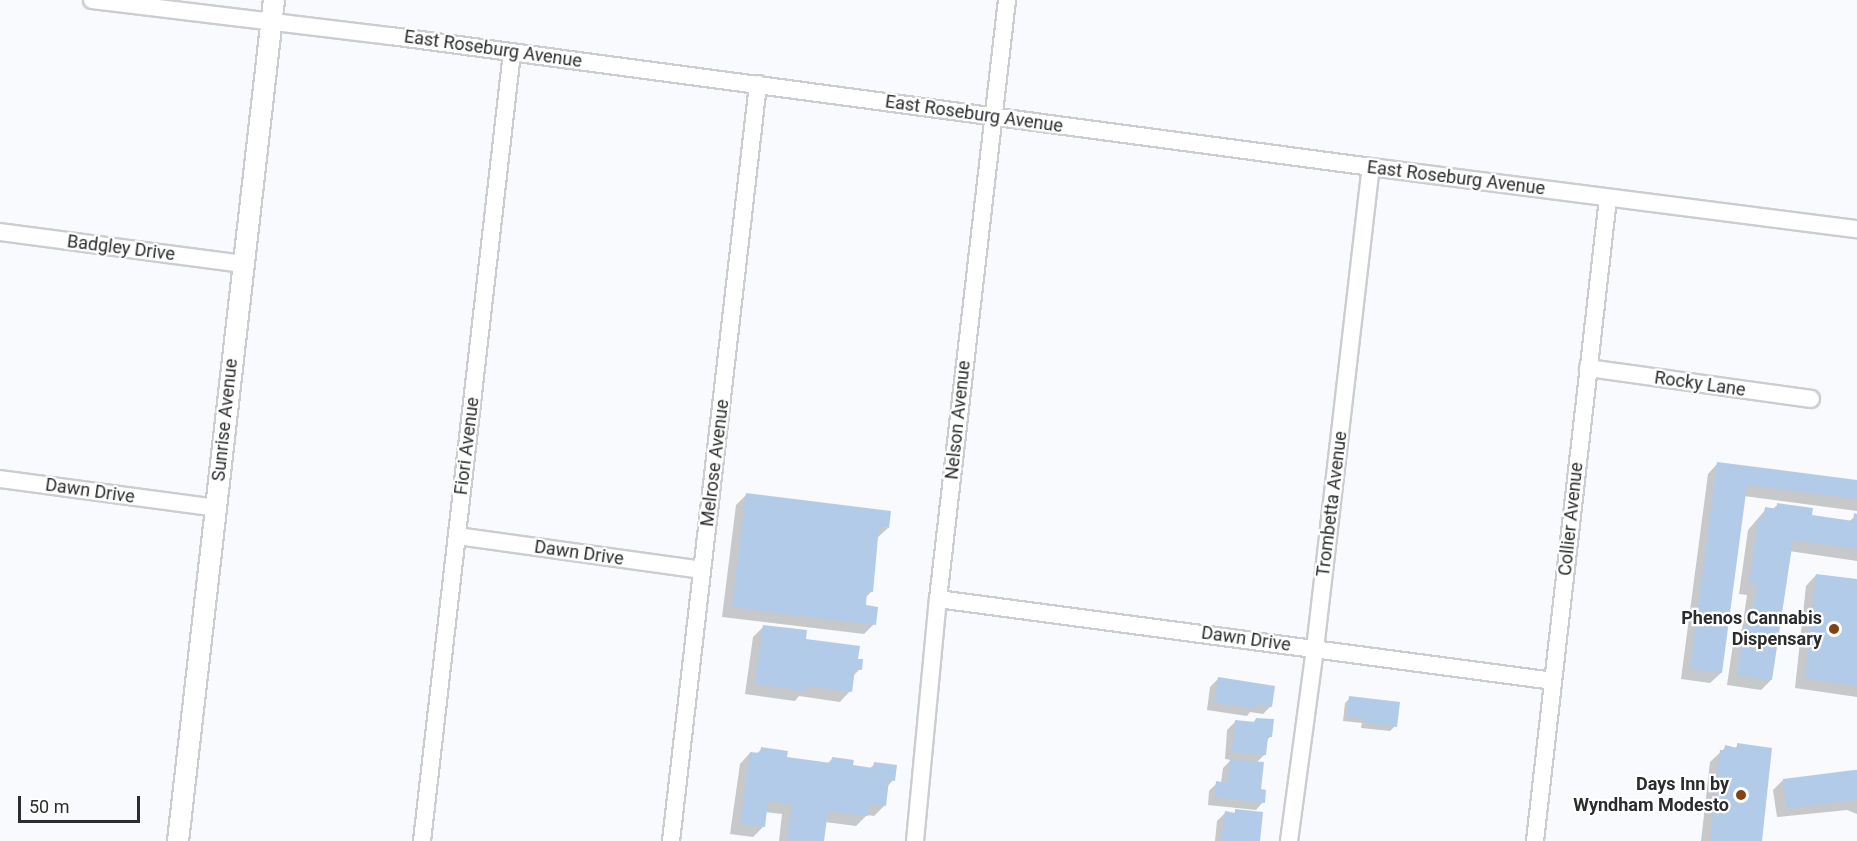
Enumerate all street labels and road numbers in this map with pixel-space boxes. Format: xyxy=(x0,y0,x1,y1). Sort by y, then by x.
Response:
street label: East Roseburg Avenue xyxy=(403,26,583,72)
street label: East Roseburg Avenue xyxy=(884,91,1064,137)
street label: East Roseburg Avenue xyxy=(1366,156,1546,200)
street label: Badgley Drive xyxy=(66,231,176,265)
street label: Sunrise Avenue xyxy=(208,358,242,482)
street label: Nelson Avenue xyxy=(941,359,975,481)
street label: Rocky Lane xyxy=(1653,367,1747,401)
street label: Fiori Avenue xyxy=(450,396,484,496)
street label: Melrose Avenue xyxy=(696,398,734,528)
street label: Trombetta Avenue xyxy=(1312,430,1352,578)
street label: Collier Avenue xyxy=(1554,461,1588,577)
street label: Dawn Drive xyxy=(44,474,136,508)
street label: Dawn Drive xyxy=(533,536,625,570)
street label: Dawn Drive xyxy=(1200,622,1292,656)

